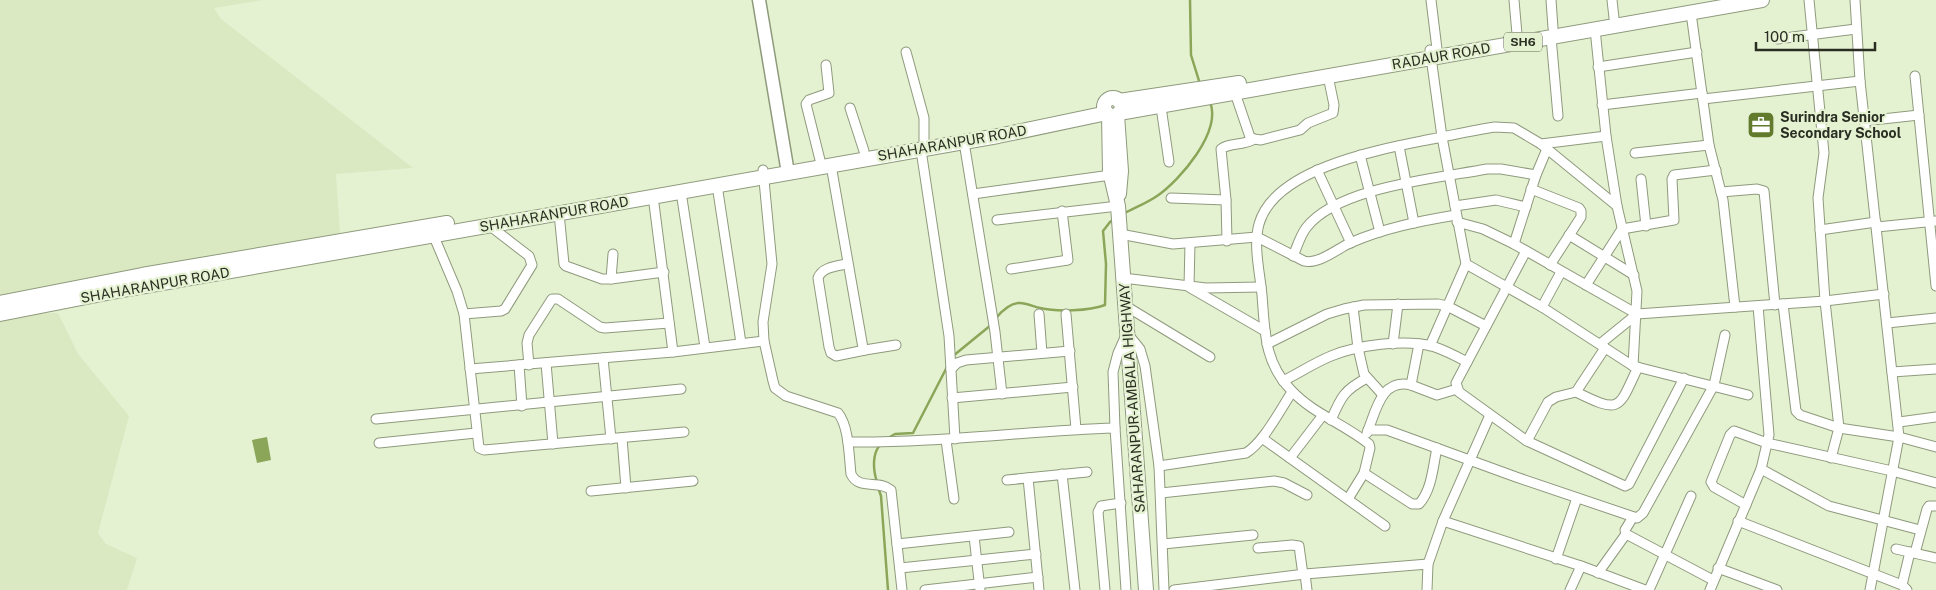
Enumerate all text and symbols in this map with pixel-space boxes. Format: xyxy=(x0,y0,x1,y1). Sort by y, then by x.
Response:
scale bar xyxy=(1756,20,1875,52)
text: 100 m xyxy=(1764,28,1805,45)
road number: SH6 xyxy=(1504,32,1542,52)
street label: RADAUR ROAD xyxy=(1391,39,1491,73)
place label: Surindra Senior Secondary School xyxy=(1780,109,1902,141)
office icon: Surindra Senior Secondary School xyxy=(1746,110,1776,140)
street label: SHAHARANPUR ROAD xyxy=(876,122,1028,164)
street label: SHAHARANPUR ROAD xyxy=(478,193,630,235)
street label: SHAHARANPUR ROAD xyxy=(79,264,231,306)
street label: SAHARANPUR-AMBALA HIGHWAY xyxy=(1116,282,1148,513)

